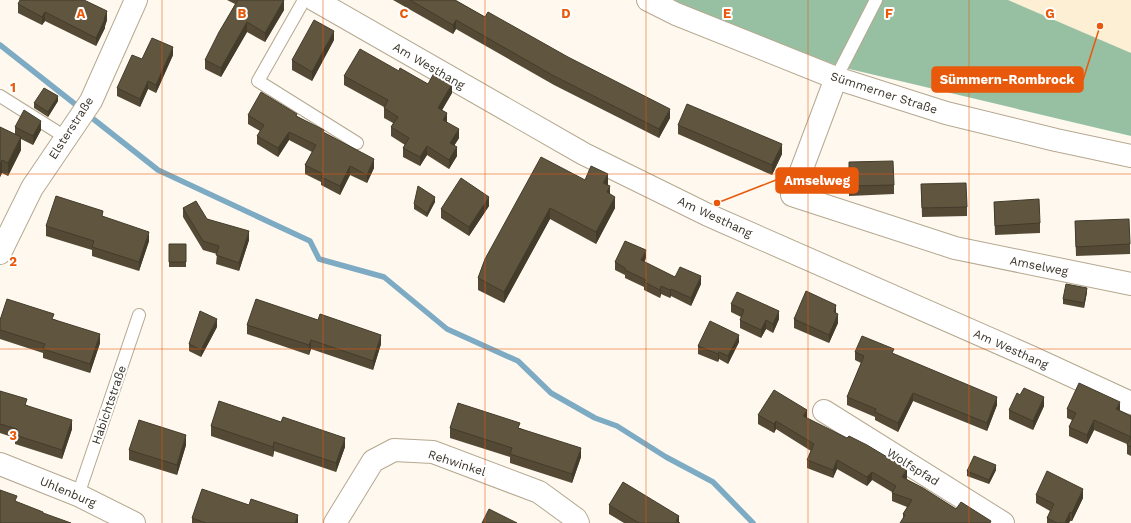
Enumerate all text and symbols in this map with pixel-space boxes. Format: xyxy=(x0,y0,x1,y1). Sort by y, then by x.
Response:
text: A xyxy=(77,6,86,21)
text: B xyxy=(238,6,247,21)
text: C xyxy=(400,6,409,21)
text: D xyxy=(561,6,571,21)
text: E xyxy=(723,6,731,21)
text: F xyxy=(885,6,893,21)
text: G xyxy=(1045,6,1055,21)
street label: Am Westhang xyxy=(391,40,468,93)
callout: Sümmern-Rombrock xyxy=(932,67,1083,92)
street label: Sümmerner Straße xyxy=(829,69,939,117)
text: Sümmern-Rombrock xyxy=(940,72,1075,87)
text: 1 xyxy=(10,80,16,95)
street label: Elsterstraße xyxy=(46,94,96,162)
callout: Amselweg xyxy=(776,168,858,193)
text: Amselweg xyxy=(784,173,851,188)
street label: Am Westhang xyxy=(676,194,755,241)
street label: Amselweg xyxy=(1009,253,1070,279)
text: 2 xyxy=(9,254,17,269)
street label: Am Westhang xyxy=(971,326,1051,372)
street label: Habichtstraße xyxy=(89,364,129,446)
text: 3 xyxy=(9,428,17,443)
street label: Wolfspfad xyxy=(884,445,942,489)
street label: Rehwinkel xyxy=(426,447,488,479)
street label: Uhlenburg xyxy=(38,474,99,510)

